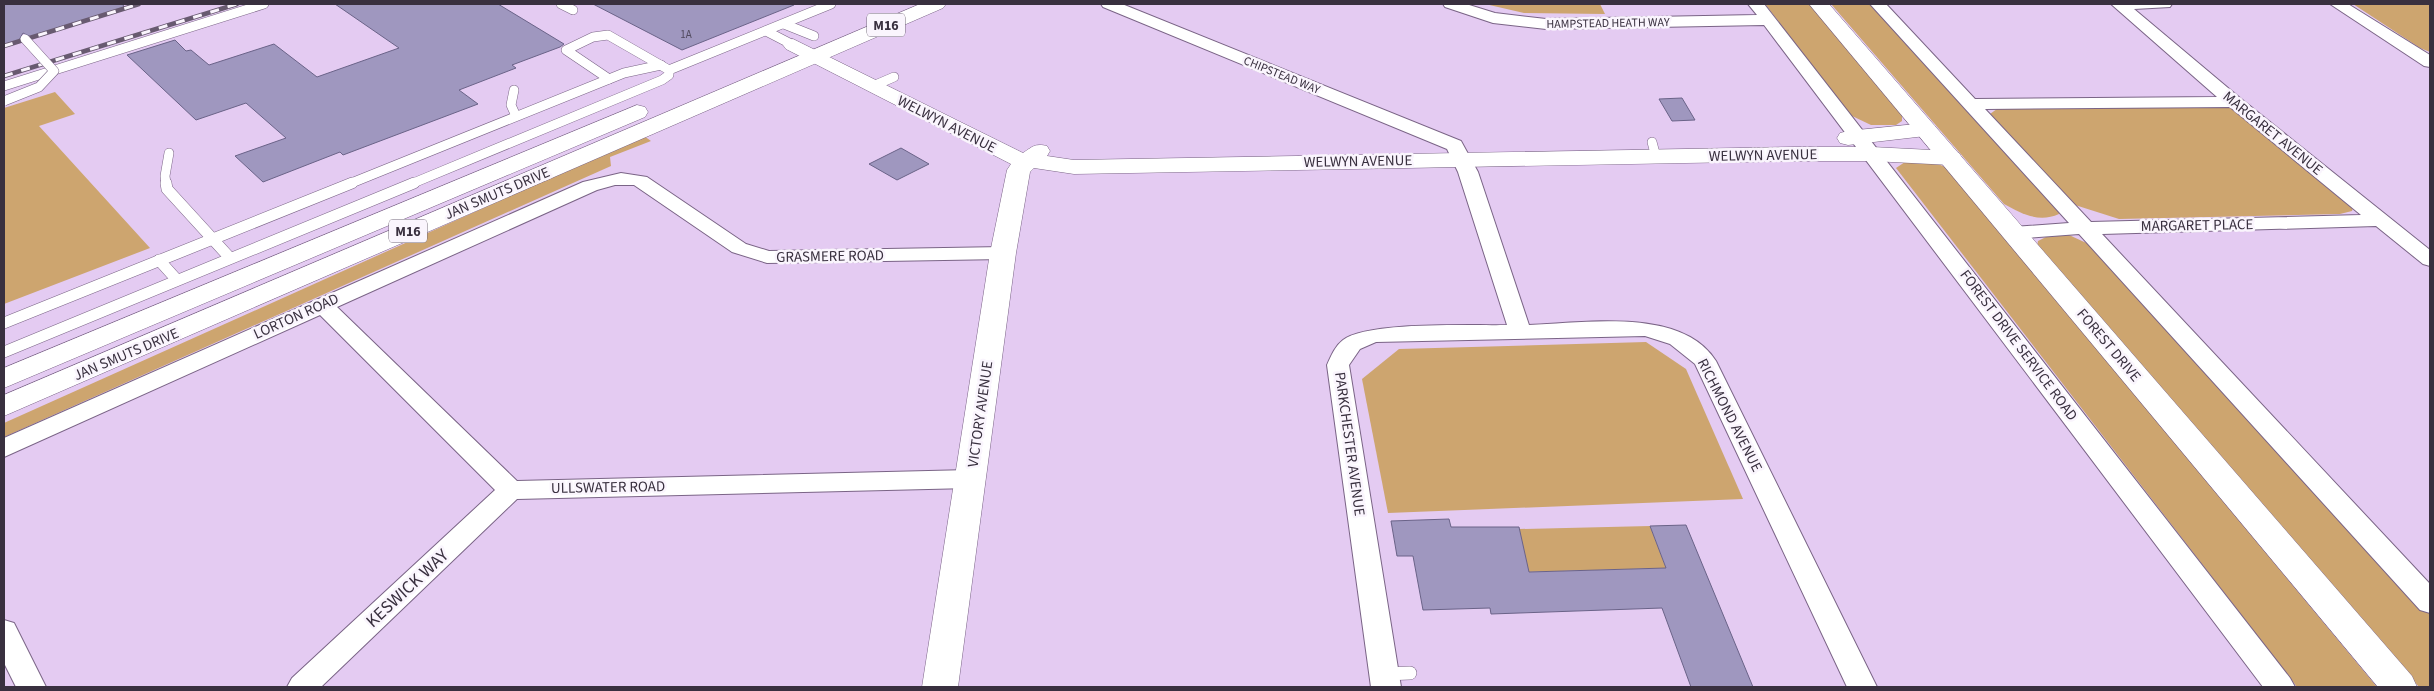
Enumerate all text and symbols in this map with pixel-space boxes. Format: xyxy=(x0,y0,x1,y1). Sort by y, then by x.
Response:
road number: M16 xyxy=(867,14,905,36)
street label: HAMPSTEAD HEATH WAY xyxy=(1546,14,1670,33)
house number: 1A xyxy=(680,27,692,42)
street label: CHIPSTEAD WAY xyxy=(1241,52,1323,99)
street label: MARGARET AVENUE xyxy=(2218,86,2327,180)
street label: WELWYN AVENUE xyxy=(894,90,1000,159)
street label: WELWYN AVENUE xyxy=(1709,144,1818,167)
street label: WELWYN AVENUE xyxy=(1304,150,1413,173)
street label: JAN SMUTS DRIVE xyxy=(441,162,553,225)
street label: MARGARET PLACE xyxy=(2140,214,2254,237)
road number: M16 xyxy=(389,220,427,242)
street label: GRASMERE ROAD xyxy=(776,245,884,268)
street label: FOREST DRIVE SERVICE ROAD xyxy=(1955,265,2082,425)
street label: LORTON ROAD xyxy=(250,288,342,345)
street label: FOREST DRIVE xyxy=(2072,304,2146,387)
street label: JAN SMUTS DRIVE xyxy=(70,323,182,386)
street label: RICHMOND AVENUE xyxy=(1692,355,1767,476)
street label: VICTORY AVENUE xyxy=(963,359,998,469)
street label: PARKCHESTER AVENUE xyxy=(1329,371,1370,517)
street label: ULLSWATER ROAD xyxy=(551,476,665,499)
street label: KESWICK WAY xyxy=(360,543,455,633)

